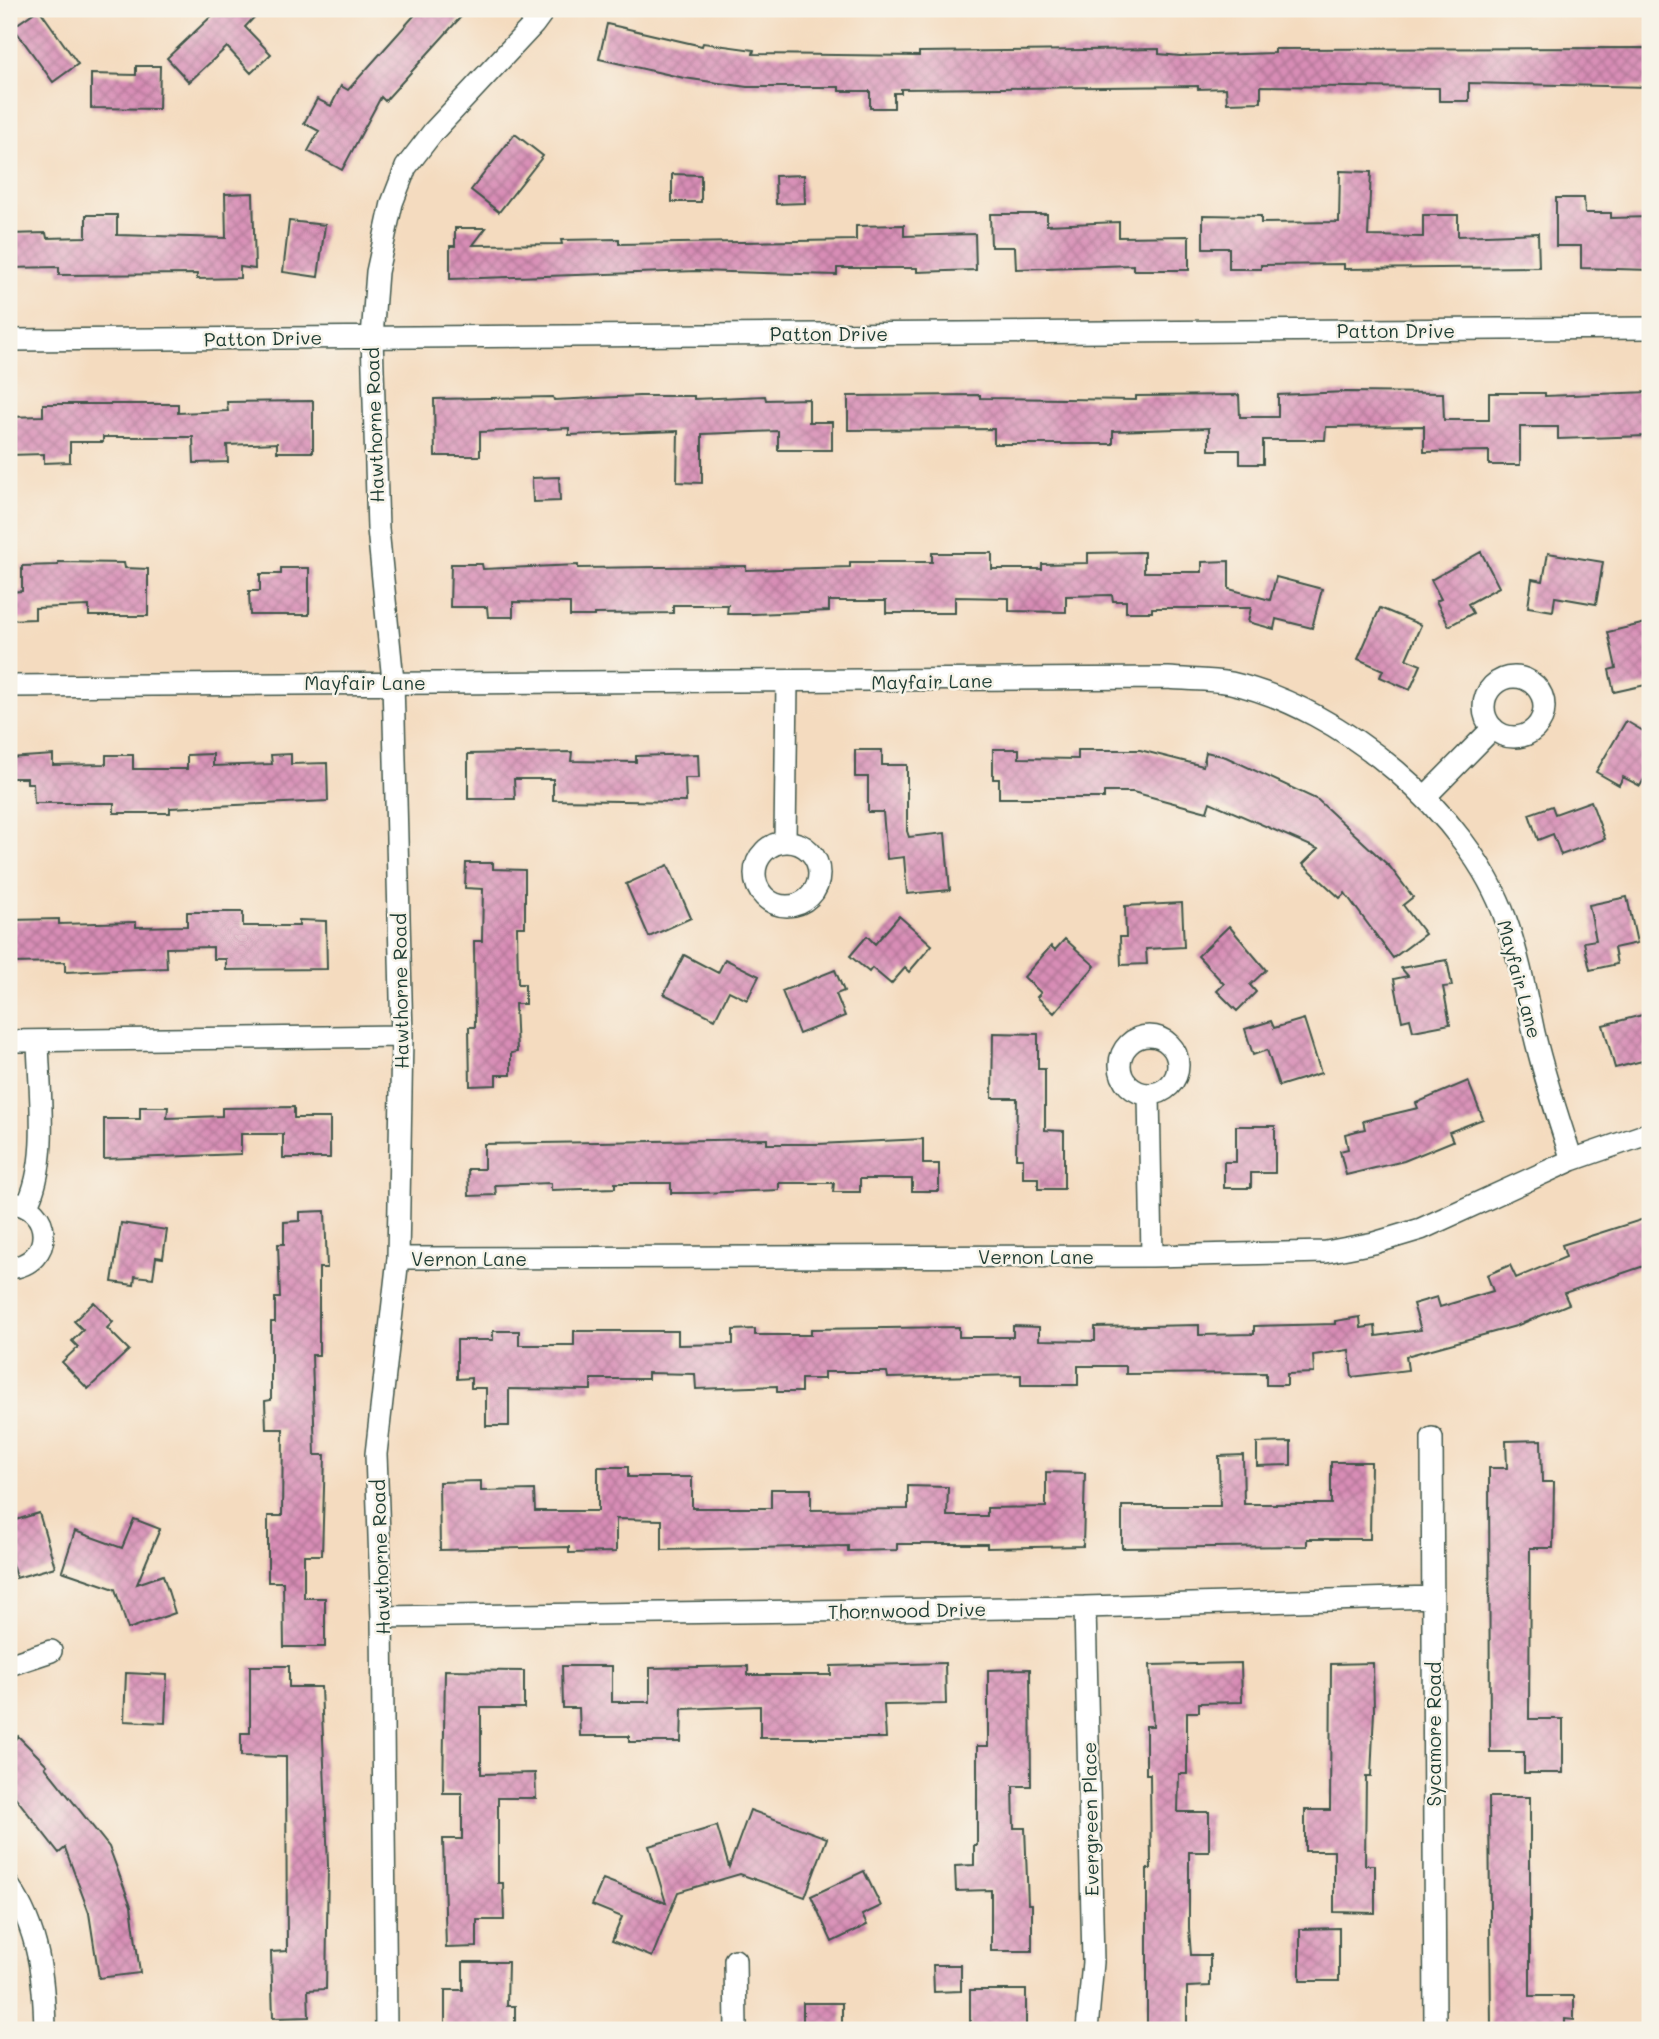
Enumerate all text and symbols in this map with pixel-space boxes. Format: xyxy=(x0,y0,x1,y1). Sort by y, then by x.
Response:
street label: Patton Drive xyxy=(1337,318,1455,343)
street label: Patton Drive xyxy=(770,321,888,346)
street label: Patton Drive xyxy=(204,324,322,352)
street label: Hawthorne Road xyxy=(359,347,389,503)
street label: Mayfair Lane xyxy=(871,667,993,695)
street label: Mayfair Lane xyxy=(304,670,426,695)
street label: Hawthorne Road xyxy=(386,913,414,1069)
street label: Mayfair Lane xyxy=(1492,917,1548,1041)
street label: Vernon Lane xyxy=(978,1244,1094,1269)
street label: Vernon Lane xyxy=(411,1246,527,1271)
street label: Hawthorne Road xyxy=(365,1479,395,1635)
street label: Thornwood Drive xyxy=(828,1596,986,1624)
street label: Sycamore Road xyxy=(1421,1662,1446,1806)
street label: Evergreen Place xyxy=(1076,1742,1104,1896)

